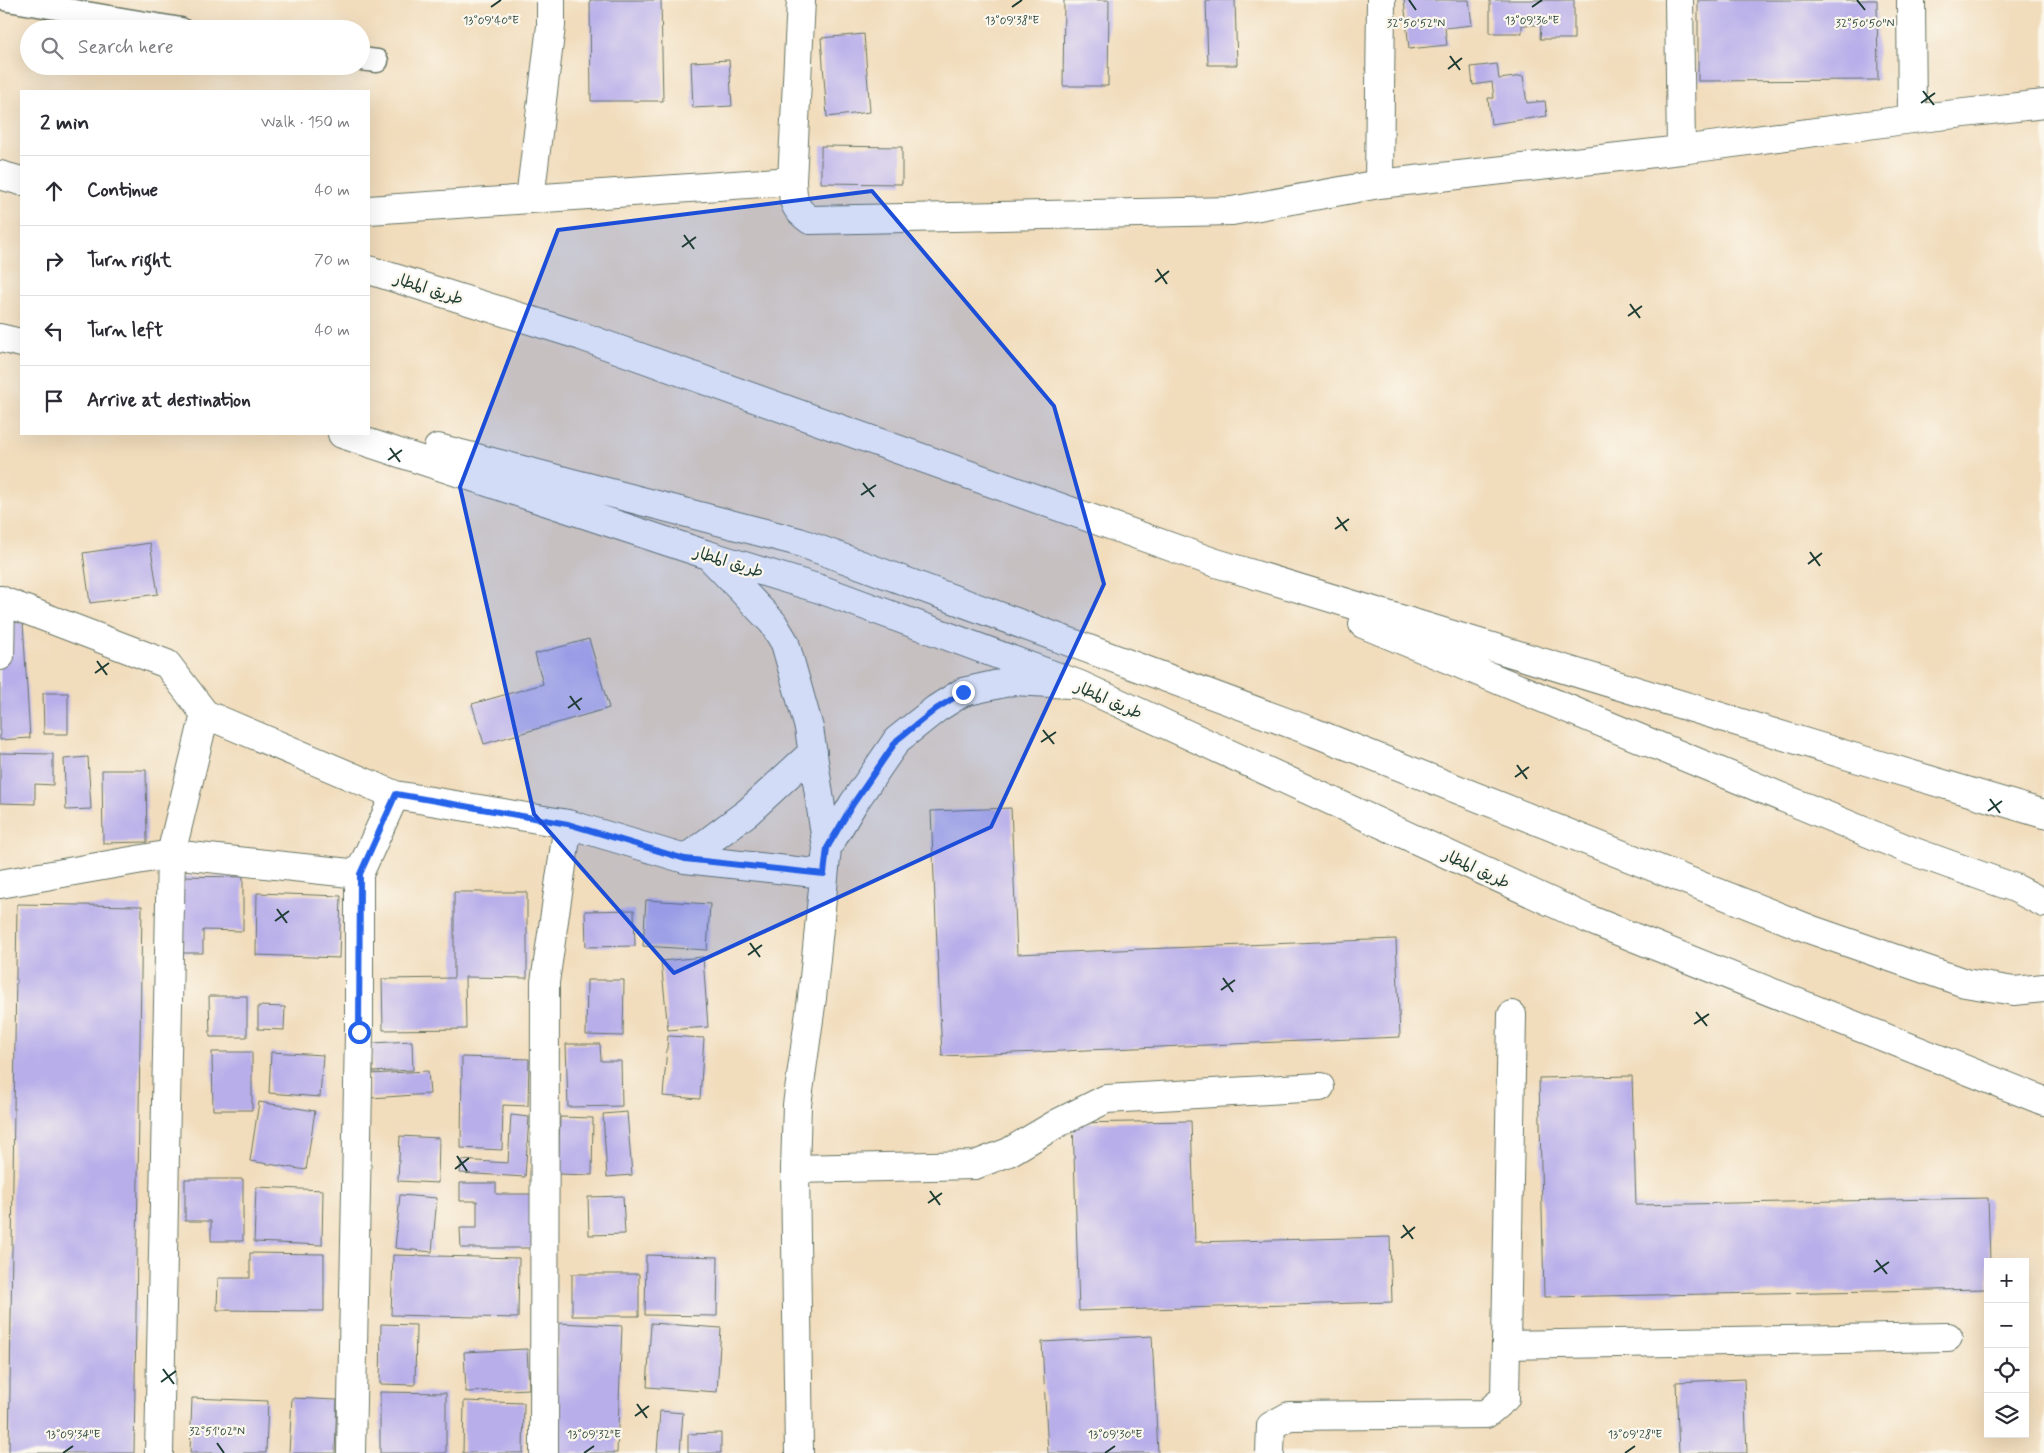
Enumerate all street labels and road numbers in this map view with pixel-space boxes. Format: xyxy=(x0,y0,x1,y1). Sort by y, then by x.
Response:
street label: طريق المطار xyxy=(389,268,466,310)
street label: طريق المطار xyxy=(689,541,766,583)
street label: طريق المطار xyxy=(1070,675,1145,724)
street label: طريق المطار xyxy=(1438,844,1513,894)

